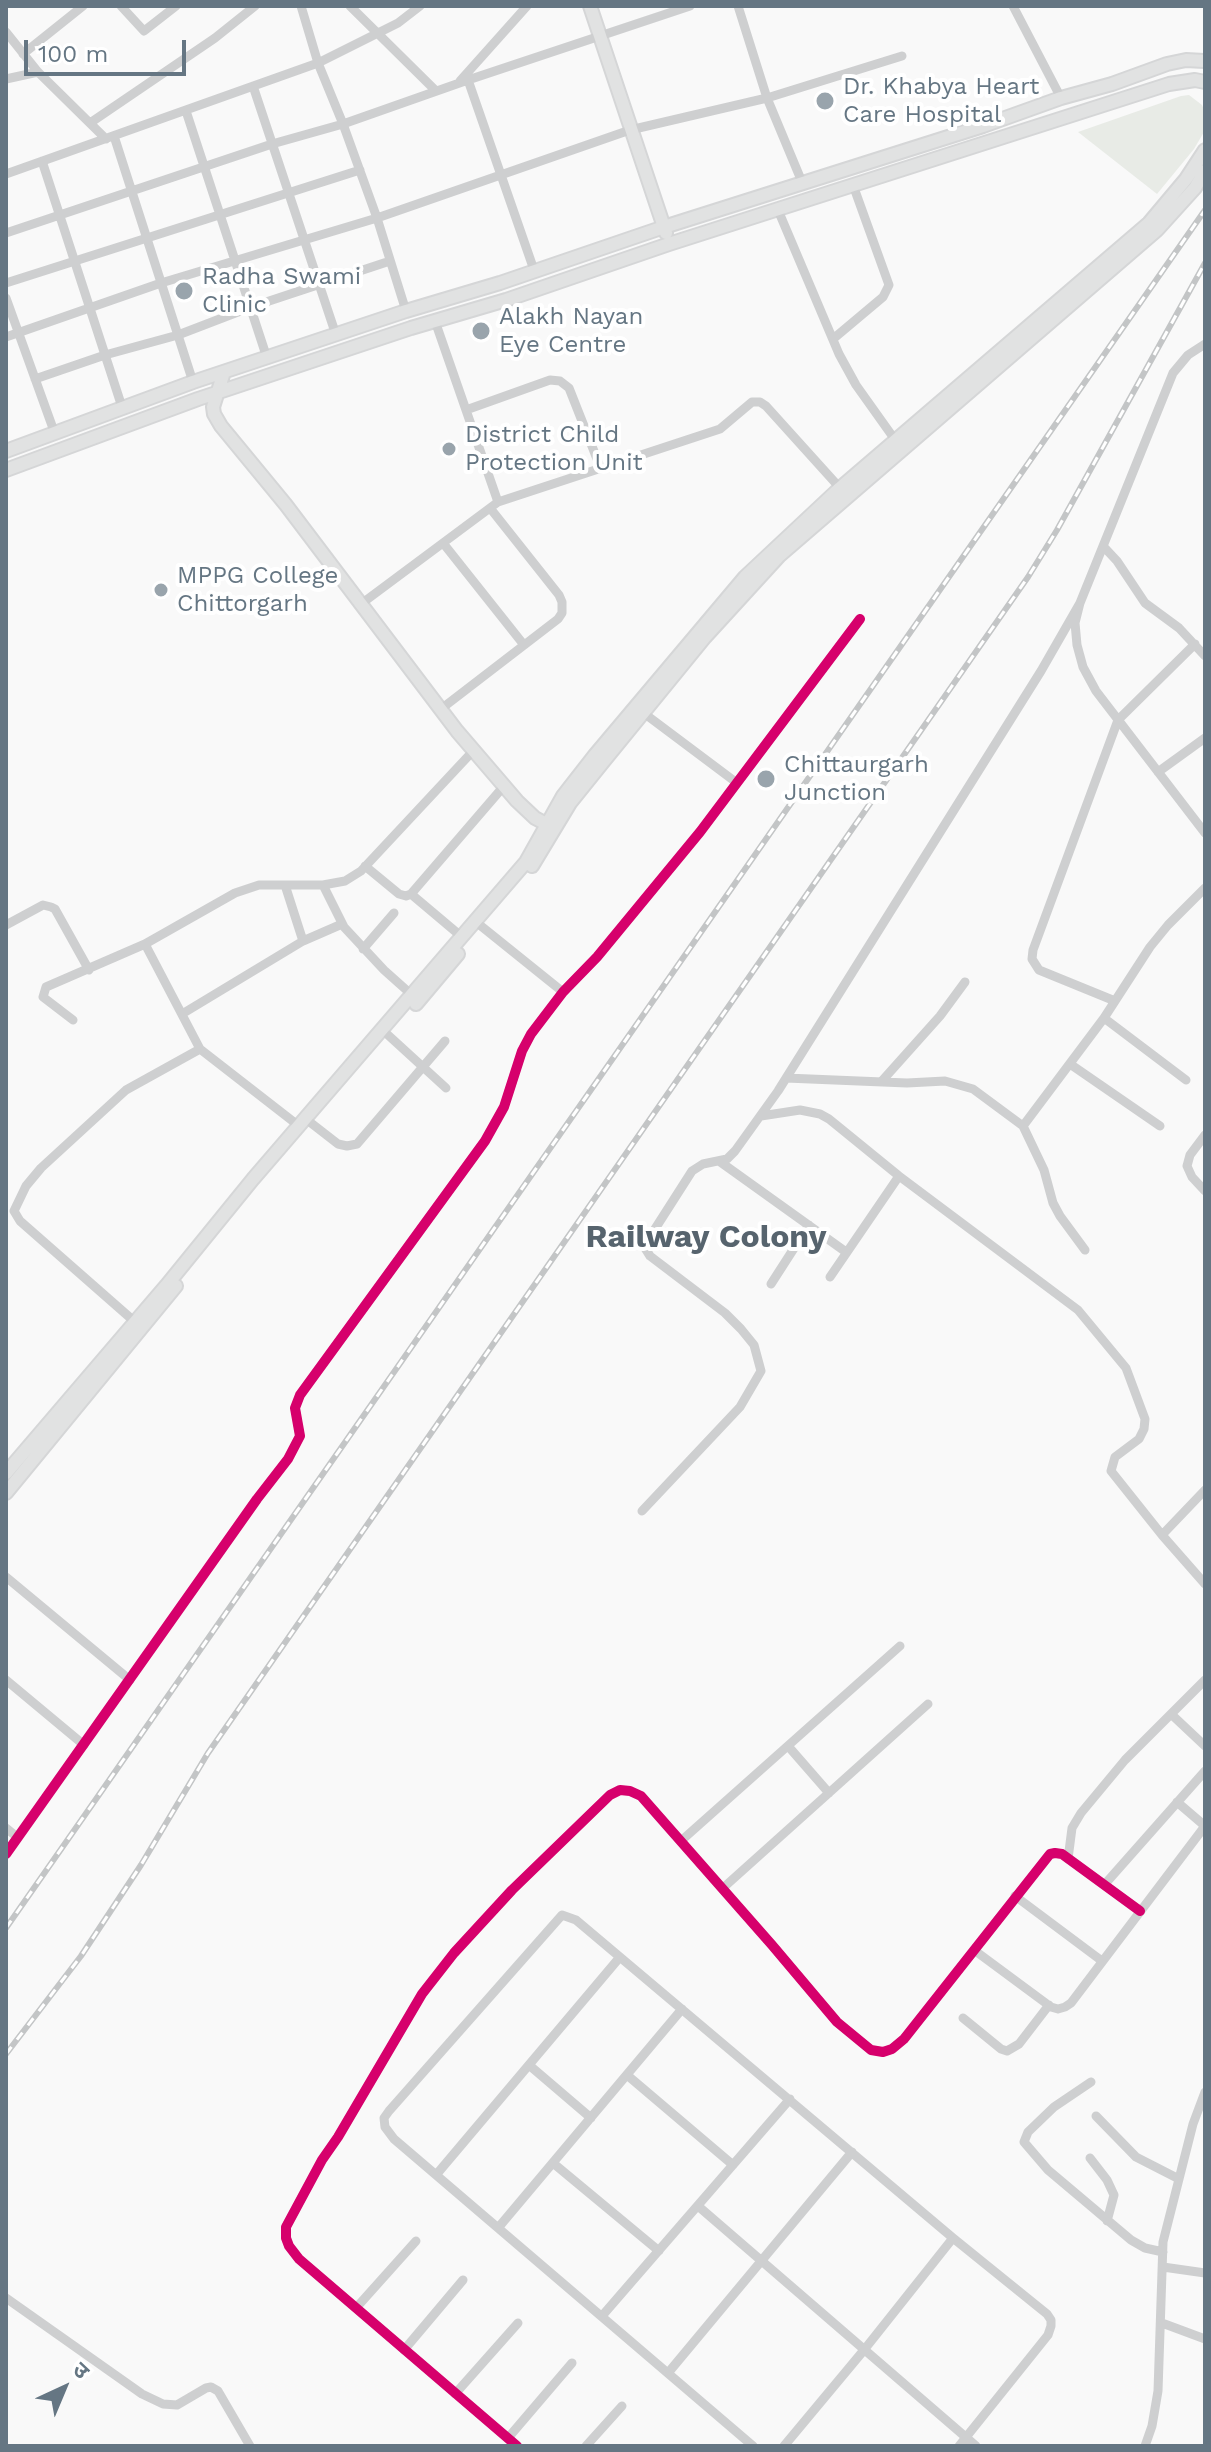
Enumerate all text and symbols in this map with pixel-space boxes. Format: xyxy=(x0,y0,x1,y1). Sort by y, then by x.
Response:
scale bar xyxy=(28,24,190,74)
text: 100 m xyxy=(38,40,108,68)
place label: Dr. Khabya Heart Care Hospital xyxy=(843,73,1039,129)
marker: Dr. Khabya Heart Care Hospital xyxy=(814,90,836,112)
place label: Radha Swami Clinic xyxy=(202,263,361,319)
marker: Radha Swami Clinic xyxy=(173,280,195,302)
place label: Alakh Nayan Eye Centre xyxy=(499,303,643,359)
marker: Alakh Nayan Eye Centre xyxy=(470,320,492,342)
place label: District Child Protection Unit xyxy=(465,421,643,477)
marker: District Child Protection Unit xyxy=(440,440,458,458)
place label: MPPG College Chittorgarh xyxy=(177,562,338,618)
marker: MPPG College Chittorgarh xyxy=(152,581,170,599)
place label: Chittaurgarh Junction xyxy=(784,751,929,807)
marker: Chittaurgarh Junction xyxy=(755,768,777,790)
district label: Railway Colony xyxy=(585,1219,827,1257)
north arrow xyxy=(24,2348,104,2428)
text: उ xyxy=(68,2357,94,2384)

